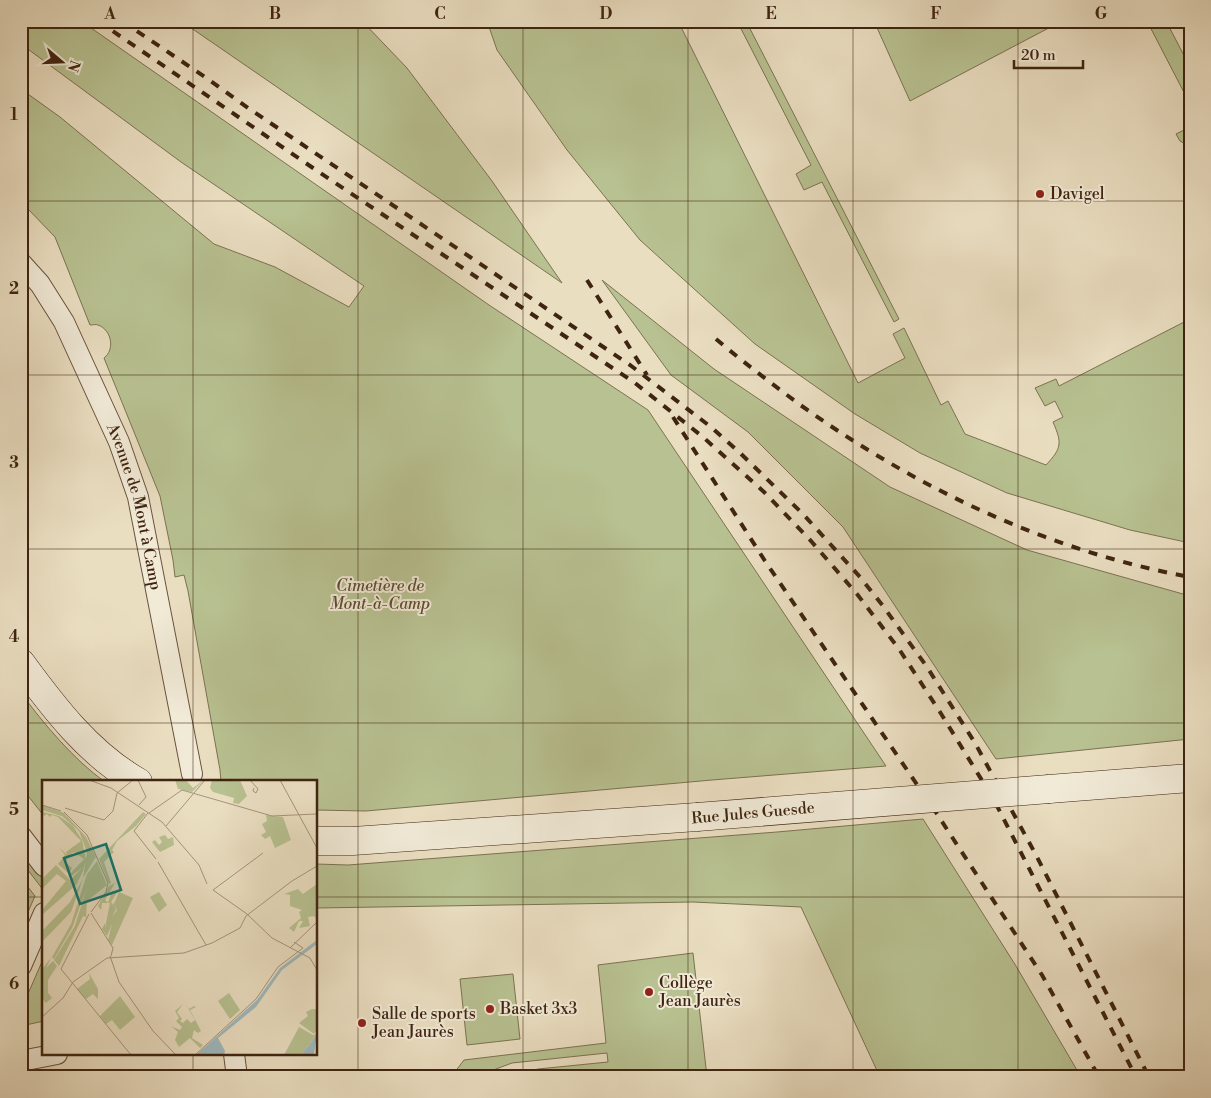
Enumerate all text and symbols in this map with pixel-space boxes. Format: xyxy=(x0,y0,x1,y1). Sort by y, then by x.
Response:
text: A xyxy=(103,4,116,24)
text: B xyxy=(269,4,281,24)
text: C xyxy=(434,4,446,24)
text: D xyxy=(600,4,613,24)
text: E xyxy=(765,4,777,24)
text: F xyxy=(930,4,942,24)
text: G xyxy=(1095,4,1108,24)
north arrow xyxy=(38,38,88,88)
scale bar xyxy=(1014,38,1082,70)
text: 20 m xyxy=(1021,46,1056,65)
text: N xyxy=(63,58,84,74)
text: 1 xyxy=(10,105,18,125)
place label: Davigel xyxy=(1050,184,1105,204)
marker: Davigel xyxy=(1034,188,1046,200)
text: 2 xyxy=(9,279,19,299)
street label: Avenue de Mont à Camp xyxy=(101,419,166,592)
text: 3 xyxy=(9,453,19,473)
park label: Cimetière de Mont-à-Camp xyxy=(330,576,430,614)
text: 4 xyxy=(9,627,20,647)
inset map xyxy=(42,780,318,1056)
street label: Rue Jules Guesde xyxy=(690,798,816,828)
text: 5 xyxy=(9,800,19,820)
place label: Collège Jean Jaurès xyxy=(658,973,741,1011)
text: 6 xyxy=(9,974,19,994)
marker: Collège Jean Jaurès xyxy=(643,986,655,998)
place label: Basket 3x3 xyxy=(499,999,578,1019)
marker: Basket 3x3 xyxy=(484,1003,496,1015)
place label: Salle de sports Jean Jaurès xyxy=(371,1004,476,1042)
marker: Salle de sports Jean Jaurès xyxy=(356,1017,368,1029)

